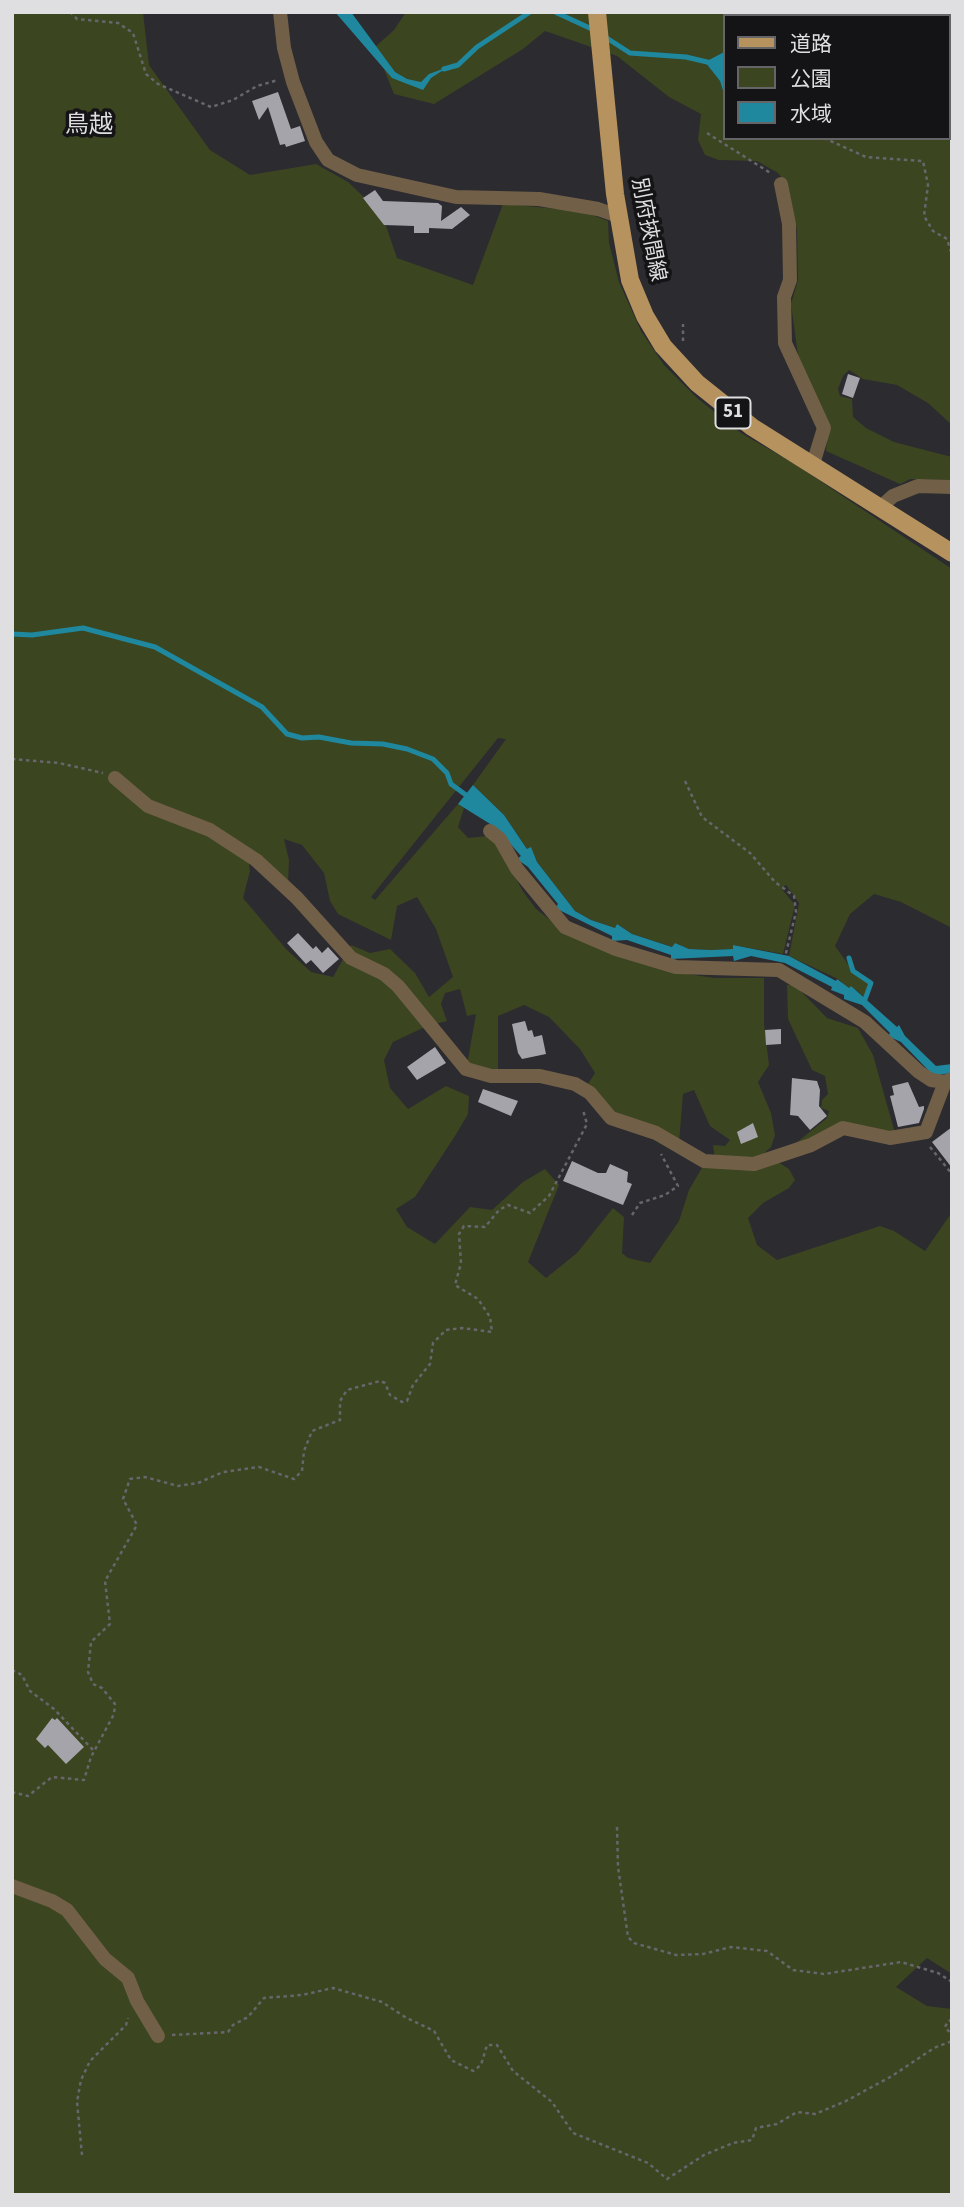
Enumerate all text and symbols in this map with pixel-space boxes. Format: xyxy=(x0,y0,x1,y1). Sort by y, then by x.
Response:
legend xyxy=(722,14,950,140)
text: 道路 xyxy=(790,29,832,59)
text: 公園 xyxy=(790,64,832,94)
text: 水域 xyxy=(790,99,832,129)
district label: 鳥越 xyxy=(65,113,113,141)
street label: 別府挾間線 xyxy=(625,176,669,284)
road number: 51 xyxy=(716,398,750,428)

